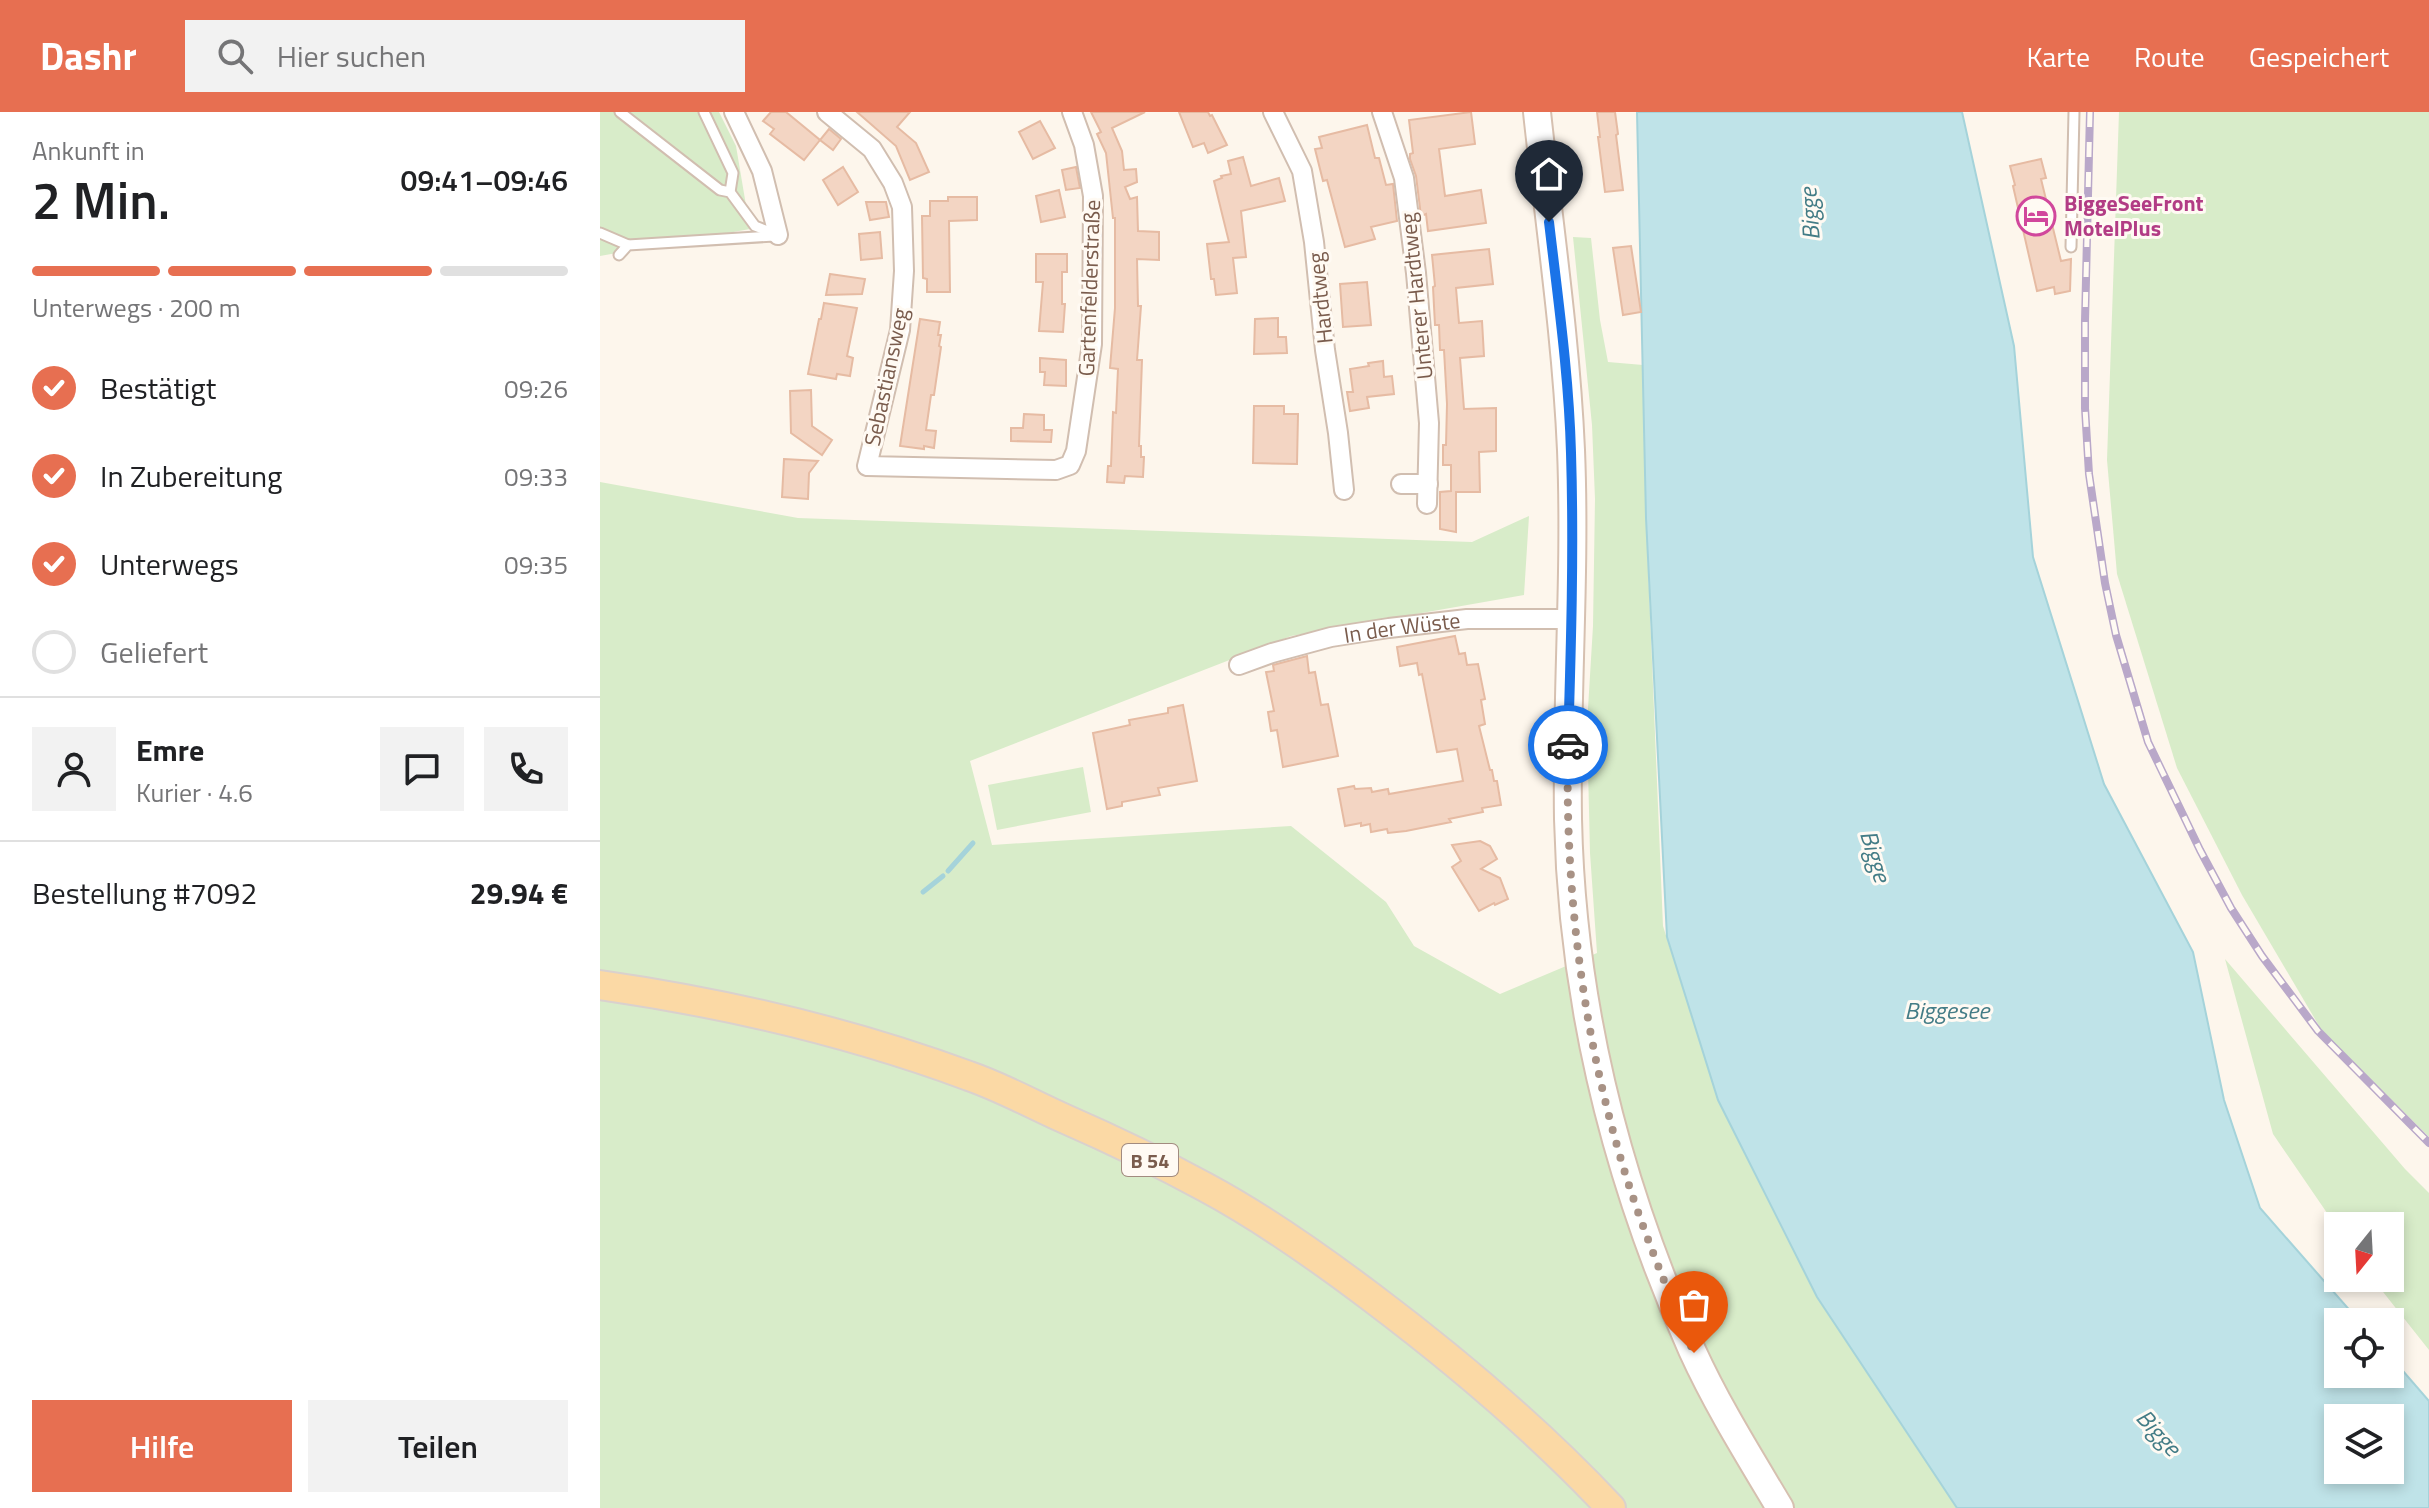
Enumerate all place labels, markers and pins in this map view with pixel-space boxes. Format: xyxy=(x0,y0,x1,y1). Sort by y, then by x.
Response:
pin xyxy=(1515,140,1583,222)
place label: BiggeSeeFront MotelPlus xyxy=(2064,186,2204,245)
hotel icon: BiggeSeeFront MotelPlus xyxy=(2015,195,2057,237)
pin xyxy=(1660,1271,1728,1353)

